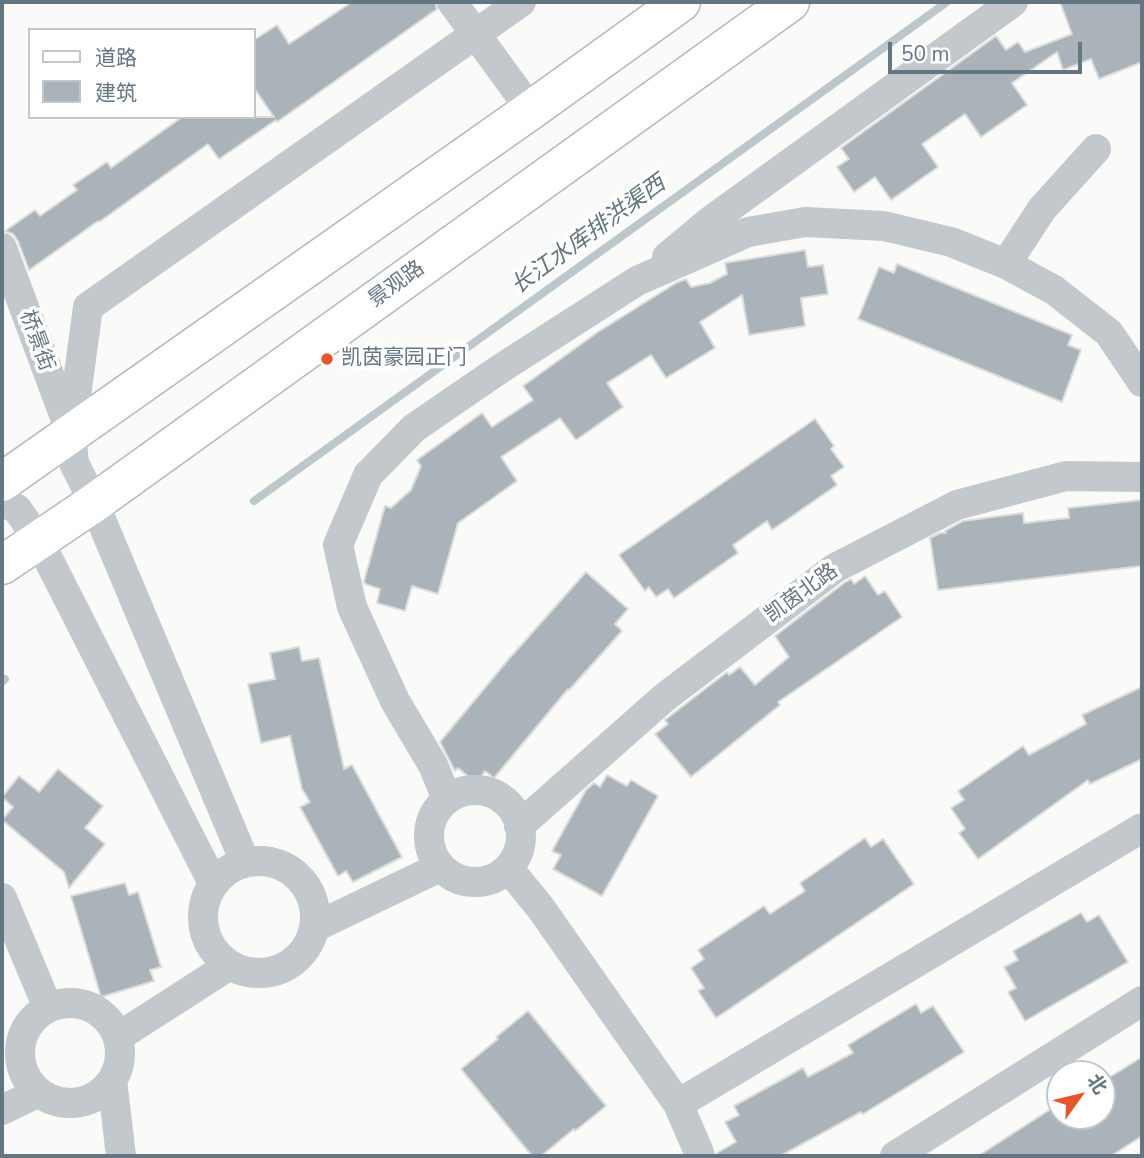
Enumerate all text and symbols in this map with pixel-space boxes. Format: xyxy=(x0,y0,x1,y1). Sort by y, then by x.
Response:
legend xyxy=(28,28,256,119)
scale bar xyxy=(892,28,1086,72)
text: 50 m xyxy=(901,40,950,68)
text: 道路 xyxy=(95,44,137,72)
text: 建筑 xyxy=(95,79,137,107)
water label: 长江水库排洪渠西 xyxy=(506,171,672,301)
street label: 景观路 xyxy=(364,256,430,314)
street label: 桥景街 xyxy=(13,307,59,375)
place label: 凯茵豪园正门 xyxy=(341,346,467,372)
marker: 凯茵豪园正门 xyxy=(319,351,335,367)
street label: 凯茵北路 xyxy=(761,559,843,629)
north arrow xyxy=(1046,1060,1116,1130)
text: 北 xyxy=(1081,1069,1113,1100)

